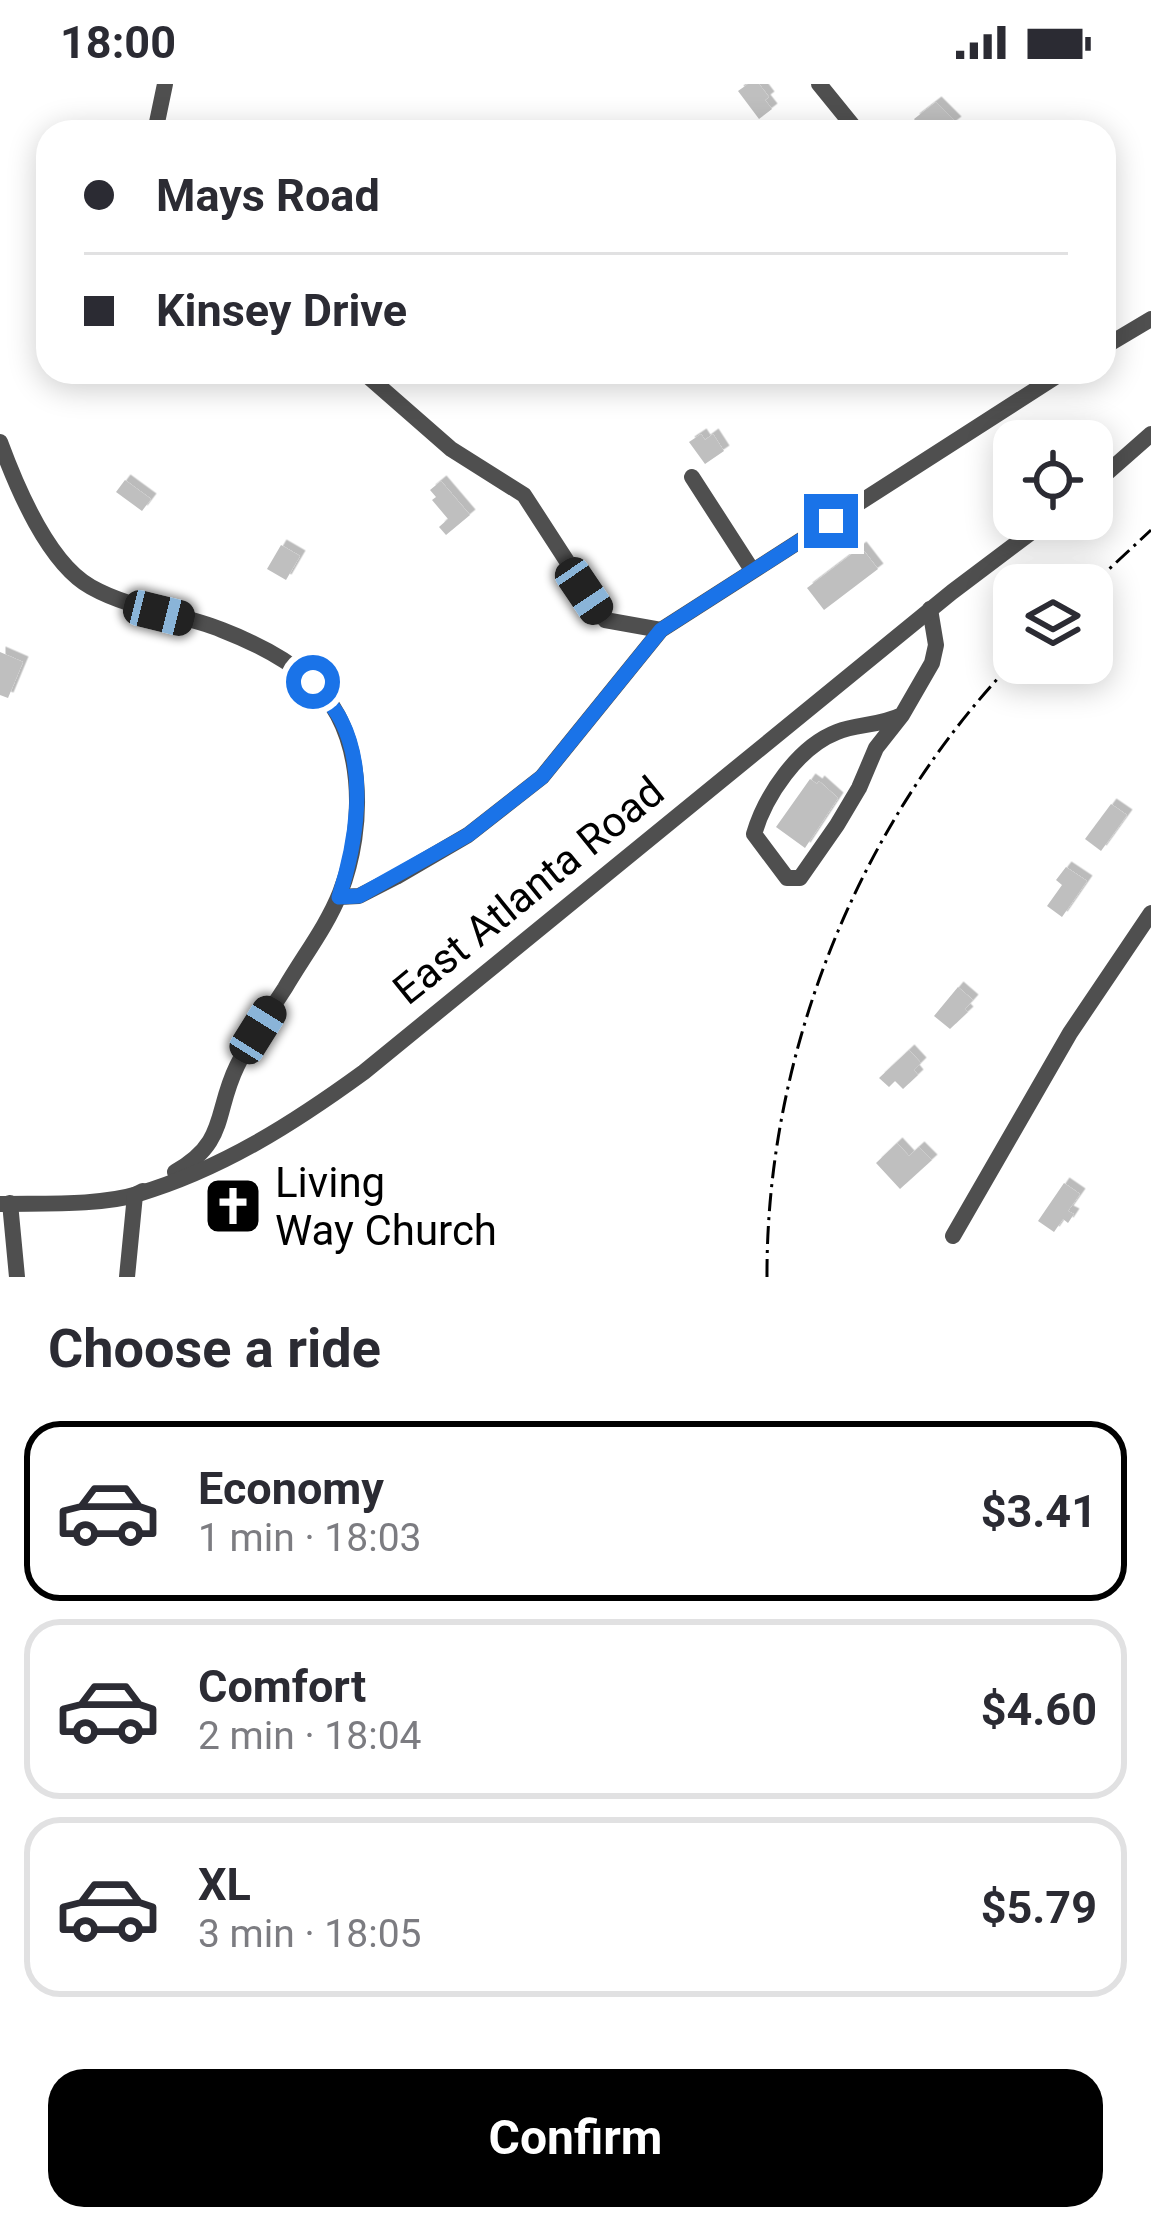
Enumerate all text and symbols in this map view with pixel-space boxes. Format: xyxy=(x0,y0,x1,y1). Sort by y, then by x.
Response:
text: 18:00 xyxy=(60,16,176,69)
text: Mays Road xyxy=(156,169,380,222)
text: Kinsey Drive xyxy=(156,284,407,337)
map controls xyxy=(993,420,1113,684)
button: locate xyxy=(993,420,1113,540)
route end xyxy=(804,494,858,548)
car xyxy=(549,551,619,631)
button: layers xyxy=(993,564,1113,684)
car xyxy=(120,587,198,639)
route start xyxy=(286,655,340,709)
street label: East Atlanta Road xyxy=(384,767,673,1014)
car xyxy=(224,990,292,1070)
place label: Living Way Church xyxy=(275,1158,497,1255)
church icon: Living Way Church xyxy=(202,1175,264,1237)
text: Choose a ride xyxy=(48,1317,381,1380)
icon: car xyxy=(54,1457,162,1565)
text: Economy xyxy=(198,1462,384,1515)
text: $3.41 xyxy=(981,1485,1097,1538)
text: 1 min · 18:03 xyxy=(198,1515,421,1561)
icon: car xyxy=(54,1655,162,1763)
text: Comfort xyxy=(198,1660,366,1713)
text: $4.60 xyxy=(981,1683,1097,1736)
text: 2 min · 18:04 xyxy=(198,1713,421,1759)
icon: car xyxy=(54,1853,162,1961)
text: XL xyxy=(198,1858,251,1911)
text: $5.79 xyxy=(981,1881,1097,1934)
text: 3 min · 18:05 xyxy=(198,1911,421,1957)
button: Confirm xyxy=(48,2069,1103,2207)

